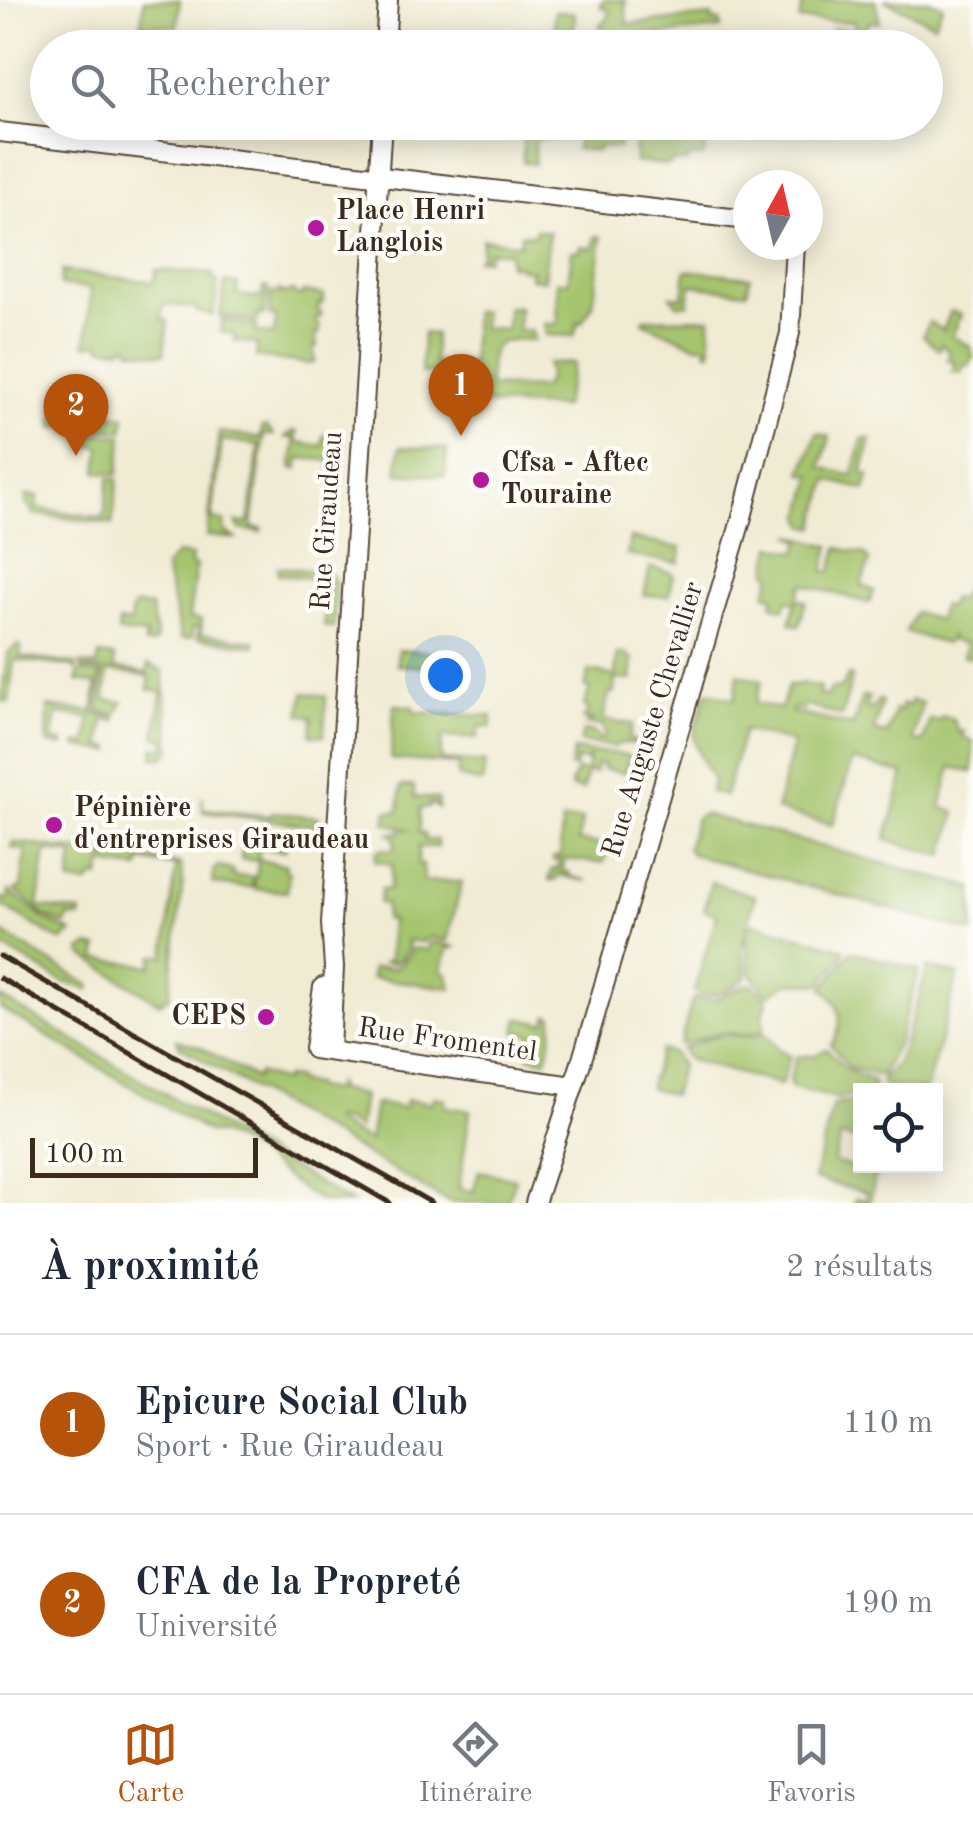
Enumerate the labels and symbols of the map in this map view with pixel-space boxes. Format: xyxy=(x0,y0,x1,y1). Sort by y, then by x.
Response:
north arrow xyxy=(733,170,823,260)
place label: Place Henri Langlois xyxy=(336,198,485,258)
marker: Place Henri Langlois xyxy=(305,217,327,239)
pin: 1 xyxy=(428,354,494,436)
pin: 2 xyxy=(44,374,108,456)
street label: Rue Giraudeau xyxy=(308,430,348,612)
place label: Cfsa - Aftec Touraine xyxy=(501,450,649,510)
marker: Cfsa - Aftec Touraine xyxy=(470,469,492,491)
street label: Rue Auguste Chevallier xyxy=(599,579,709,861)
your location xyxy=(420,650,471,701)
place label: Pépinière d'entreprises Giraudeau xyxy=(74,795,369,855)
marker: Pépinière d'entreprises Giraudeau xyxy=(43,814,65,836)
place label: CEPS xyxy=(171,1003,246,1031)
marker: CEPS xyxy=(255,1006,277,1028)
street label: Rue Fromentel xyxy=(356,1015,538,1067)
scale bar xyxy=(30,1133,258,1178)

